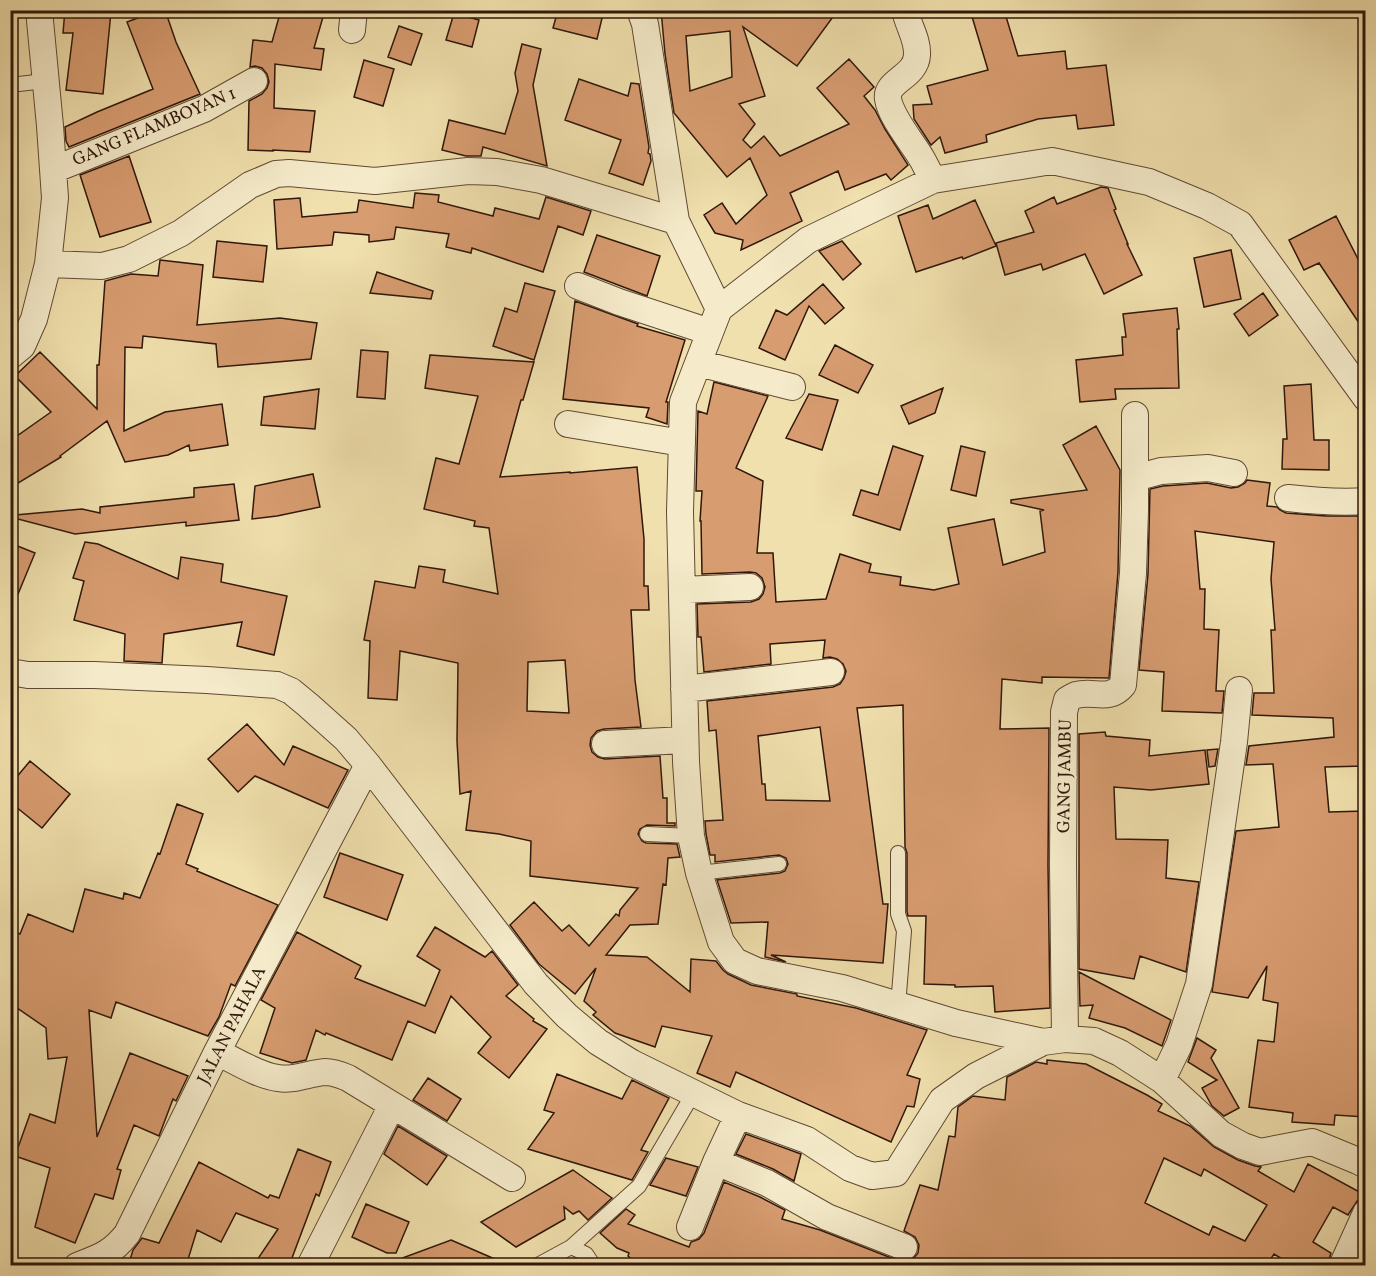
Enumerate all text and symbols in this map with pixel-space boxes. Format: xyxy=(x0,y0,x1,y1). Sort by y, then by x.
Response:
street label: GANG FLAMBOYAN 1 xyxy=(69,82,240,173)
street label: GANG JAMBU xyxy=(1052,719,1079,833)
street label: JALAN PAHALA xyxy=(192,962,273,1089)

